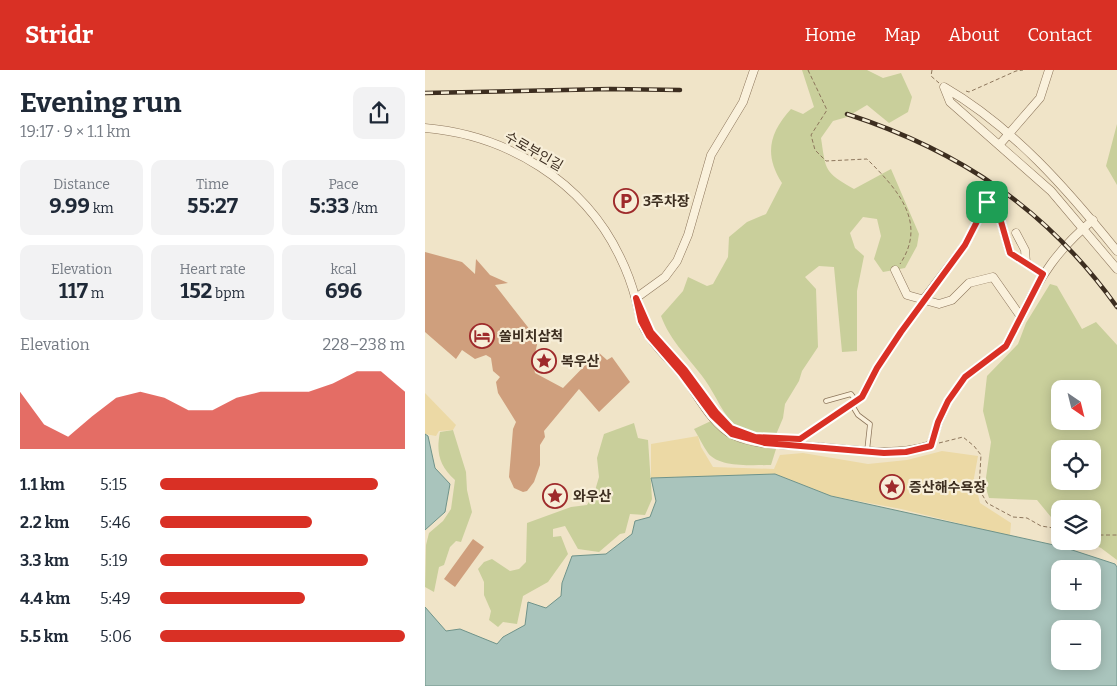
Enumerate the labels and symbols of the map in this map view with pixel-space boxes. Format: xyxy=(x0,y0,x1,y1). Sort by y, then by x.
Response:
street label: 수로부인길 xyxy=(502,128,566,175)
pin xyxy=(966,181,1008,223)
parking icon: 3주차장 xyxy=(613,188,639,214)
place label: 3주차장 xyxy=(643,193,690,210)
hotel icon: 쏠비치삼척 xyxy=(469,323,495,349)
place label: 쏠비치삼척 xyxy=(499,328,563,345)
place icon: 복우산 xyxy=(531,348,557,374)
place label: 복우산 xyxy=(561,353,600,370)
north arrow xyxy=(1051,380,1101,430)
place icon: 증산해수욕장 xyxy=(879,474,905,500)
place label: 증산해수욕장 xyxy=(909,479,986,496)
place icon: 와우산 xyxy=(542,483,568,509)
place label: 와우산 xyxy=(573,488,612,505)

